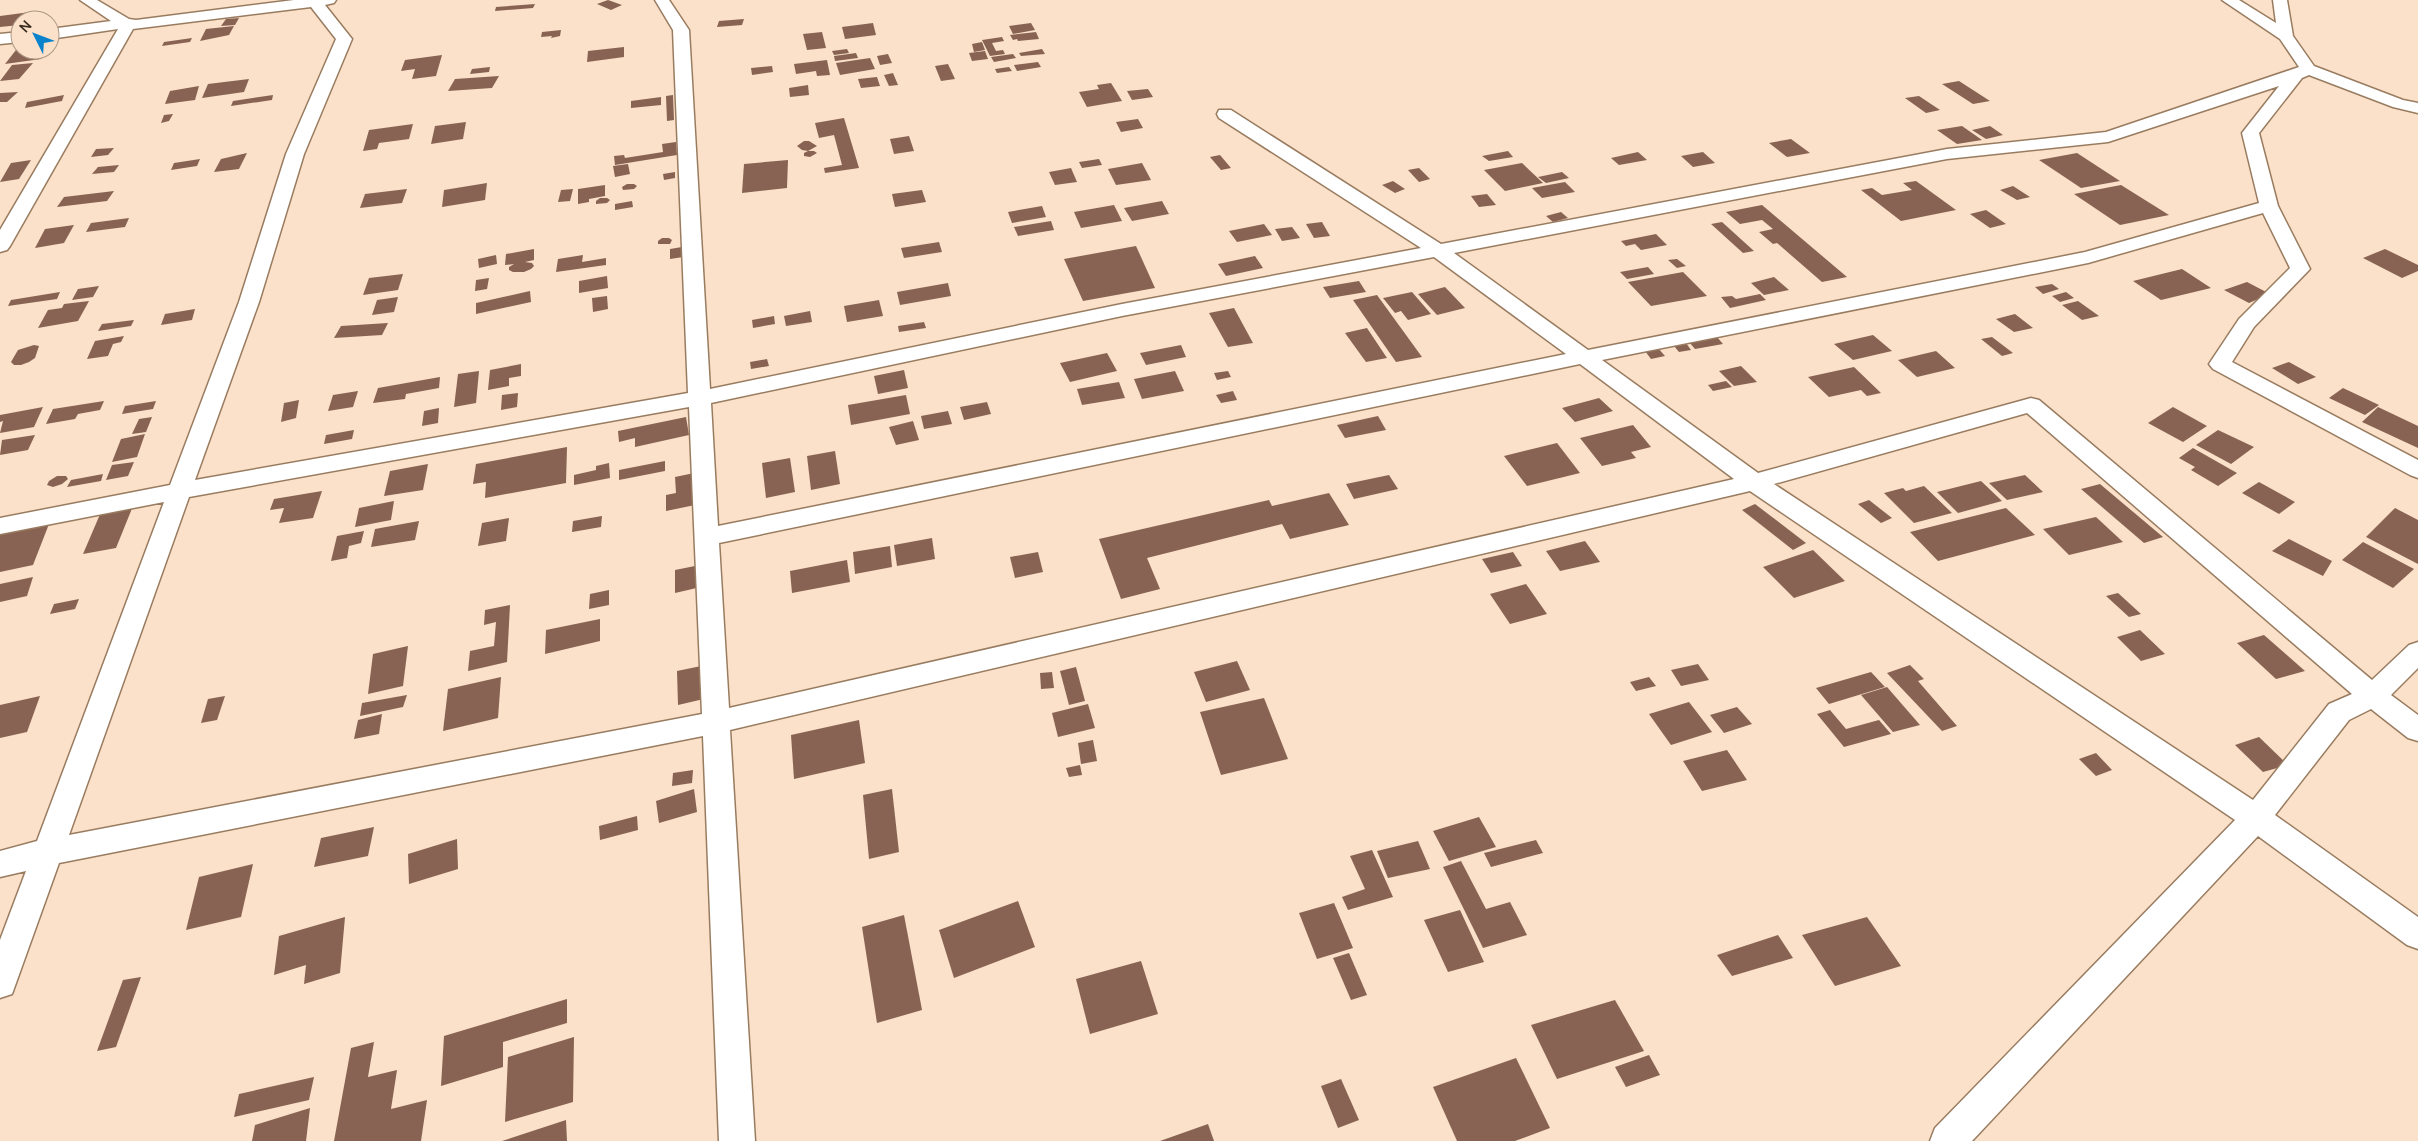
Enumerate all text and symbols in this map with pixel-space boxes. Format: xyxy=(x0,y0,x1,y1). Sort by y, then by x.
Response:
north arrow xyxy=(10,10,60,60)
text: N xyxy=(15,16,35,36)

